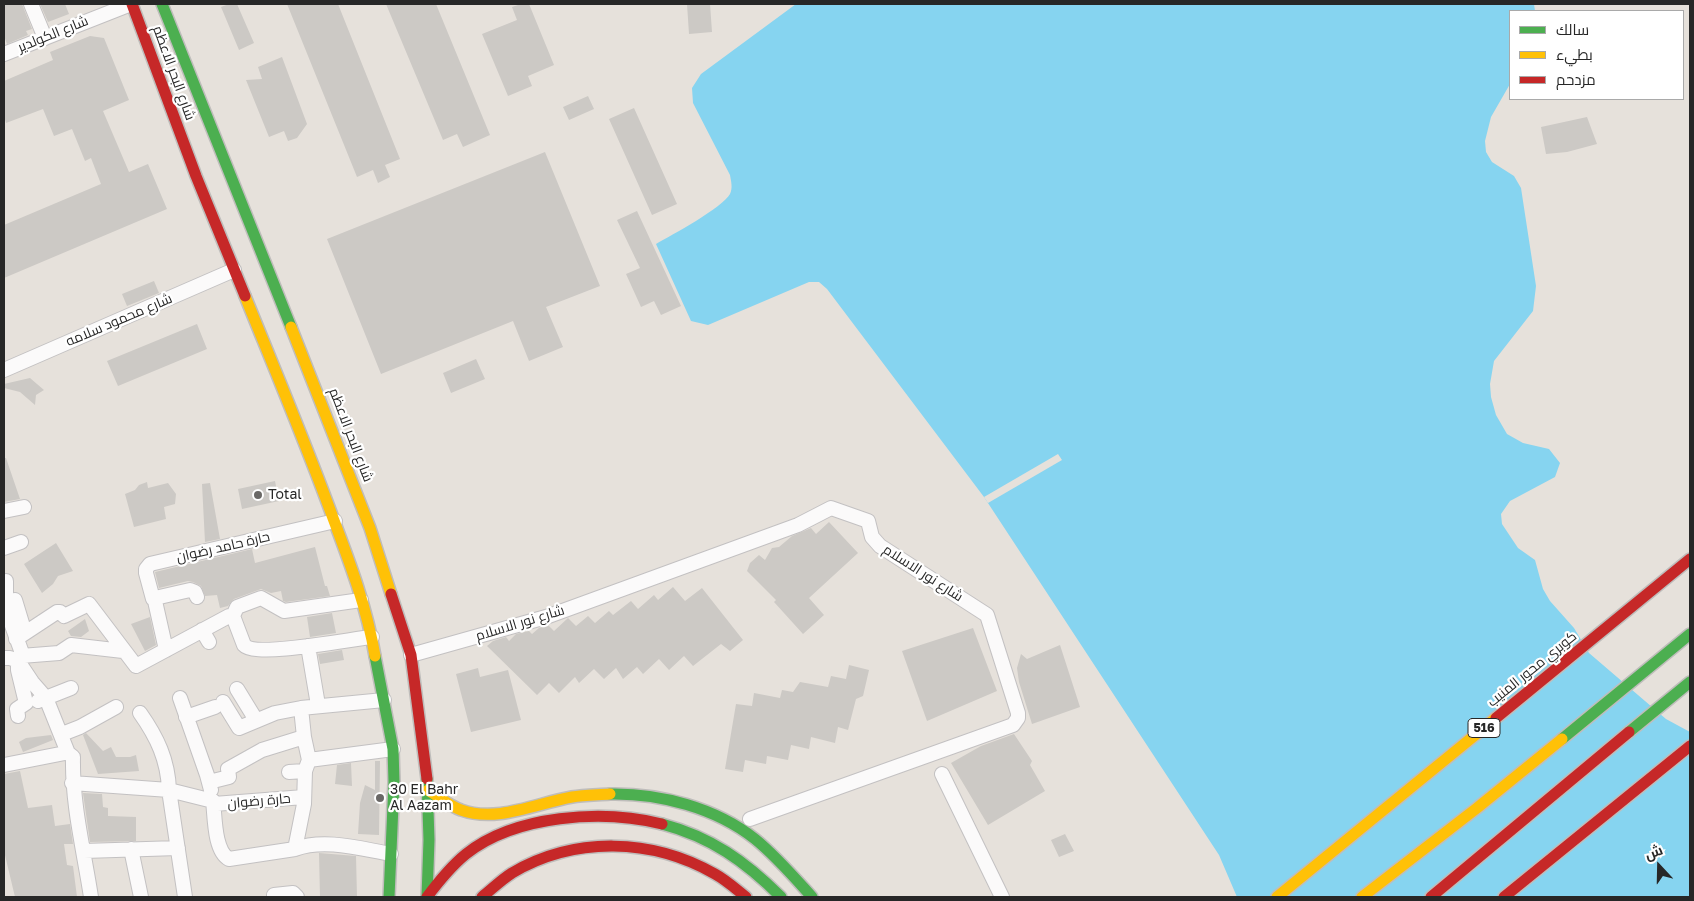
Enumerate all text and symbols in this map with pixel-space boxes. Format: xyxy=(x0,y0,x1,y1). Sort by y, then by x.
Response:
legend xyxy=(1509,10,1684,100)
street label: شارع الكولدير xyxy=(15,12,91,56)
text: سالك xyxy=(1556,20,1589,38)
street label: شارع البحر الاعظم xyxy=(149,23,199,123)
text: بطيء xyxy=(1556,45,1593,63)
text: مزدحم xyxy=(1556,70,1596,88)
street label: شارع محمود سلامه xyxy=(63,290,175,350)
street label: شارع البحر الاعظم xyxy=(325,386,377,484)
place label: Total xyxy=(268,487,302,503)
marker: Total xyxy=(252,489,264,501)
street label: حارة حامد رضوان xyxy=(175,528,271,566)
street label: شارع نور الاسلام xyxy=(880,541,966,605)
street label: شارع نور الاسلام xyxy=(473,601,567,645)
street label: كوبري محور المنيب xyxy=(1484,628,1580,710)
road number: 516 xyxy=(1468,718,1500,738)
place label: 30 El Bahr Al Aazam xyxy=(390,782,458,814)
street label: حارة رضوان xyxy=(227,790,291,812)
marker: 30 El Bahr Al Aazam xyxy=(374,792,386,804)
text: ش xyxy=(1642,840,1665,863)
north arrow xyxy=(1634,841,1684,891)

